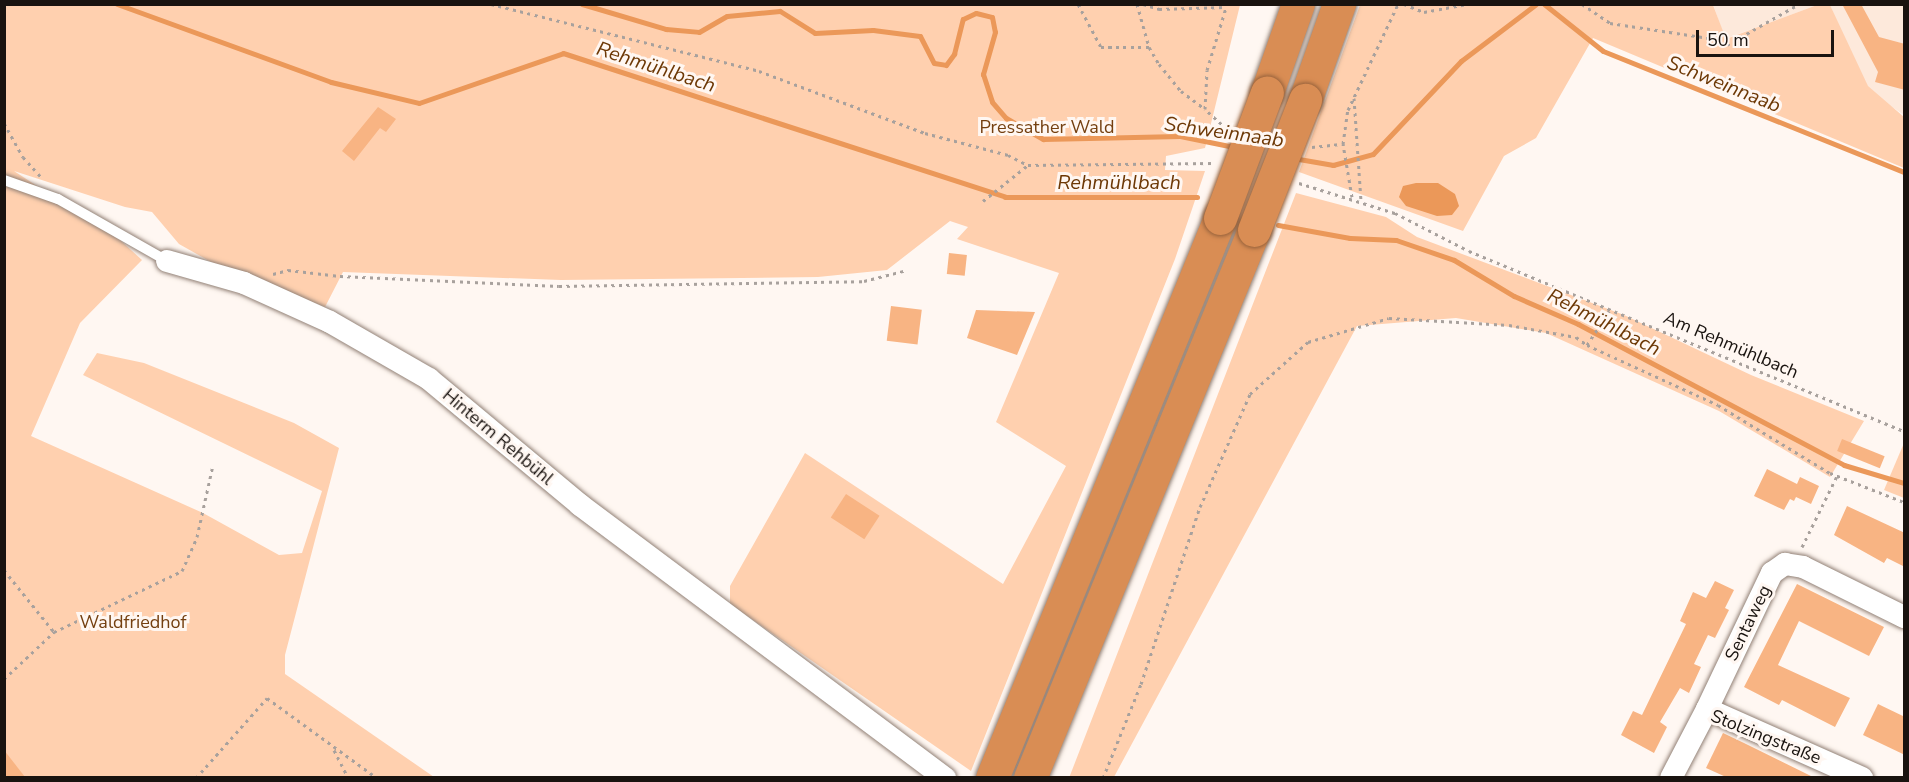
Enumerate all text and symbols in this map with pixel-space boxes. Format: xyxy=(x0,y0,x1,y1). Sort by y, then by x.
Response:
scale bar xyxy=(1699,18,1837,56)
text: 50 m xyxy=(1707,28,1749,52)
water label: Rehmühlbach xyxy=(593,36,719,98)
water label: Schweinnaab xyxy=(1664,50,1784,118)
water label: Schweinnaab xyxy=(1163,112,1285,152)
park label: Pressather Wald xyxy=(979,116,1115,138)
water label: Rehmühlbach xyxy=(1057,170,1181,194)
water label: Rehmühlbach xyxy=(1543,283,1665,361)
street label: Am Rehmühlbach xyxy=(1660,307,1802,383)
street label: Hinterm Rehbühl xyxy=(438,384,558,490)
street label: Sentaweg xyxy=(1720,582,1776,664)
park label: Waldfriedhof xyxy=(80,611,186,633)
street label: Stolzingstraße xyxy=(1708,705,1824,769)

